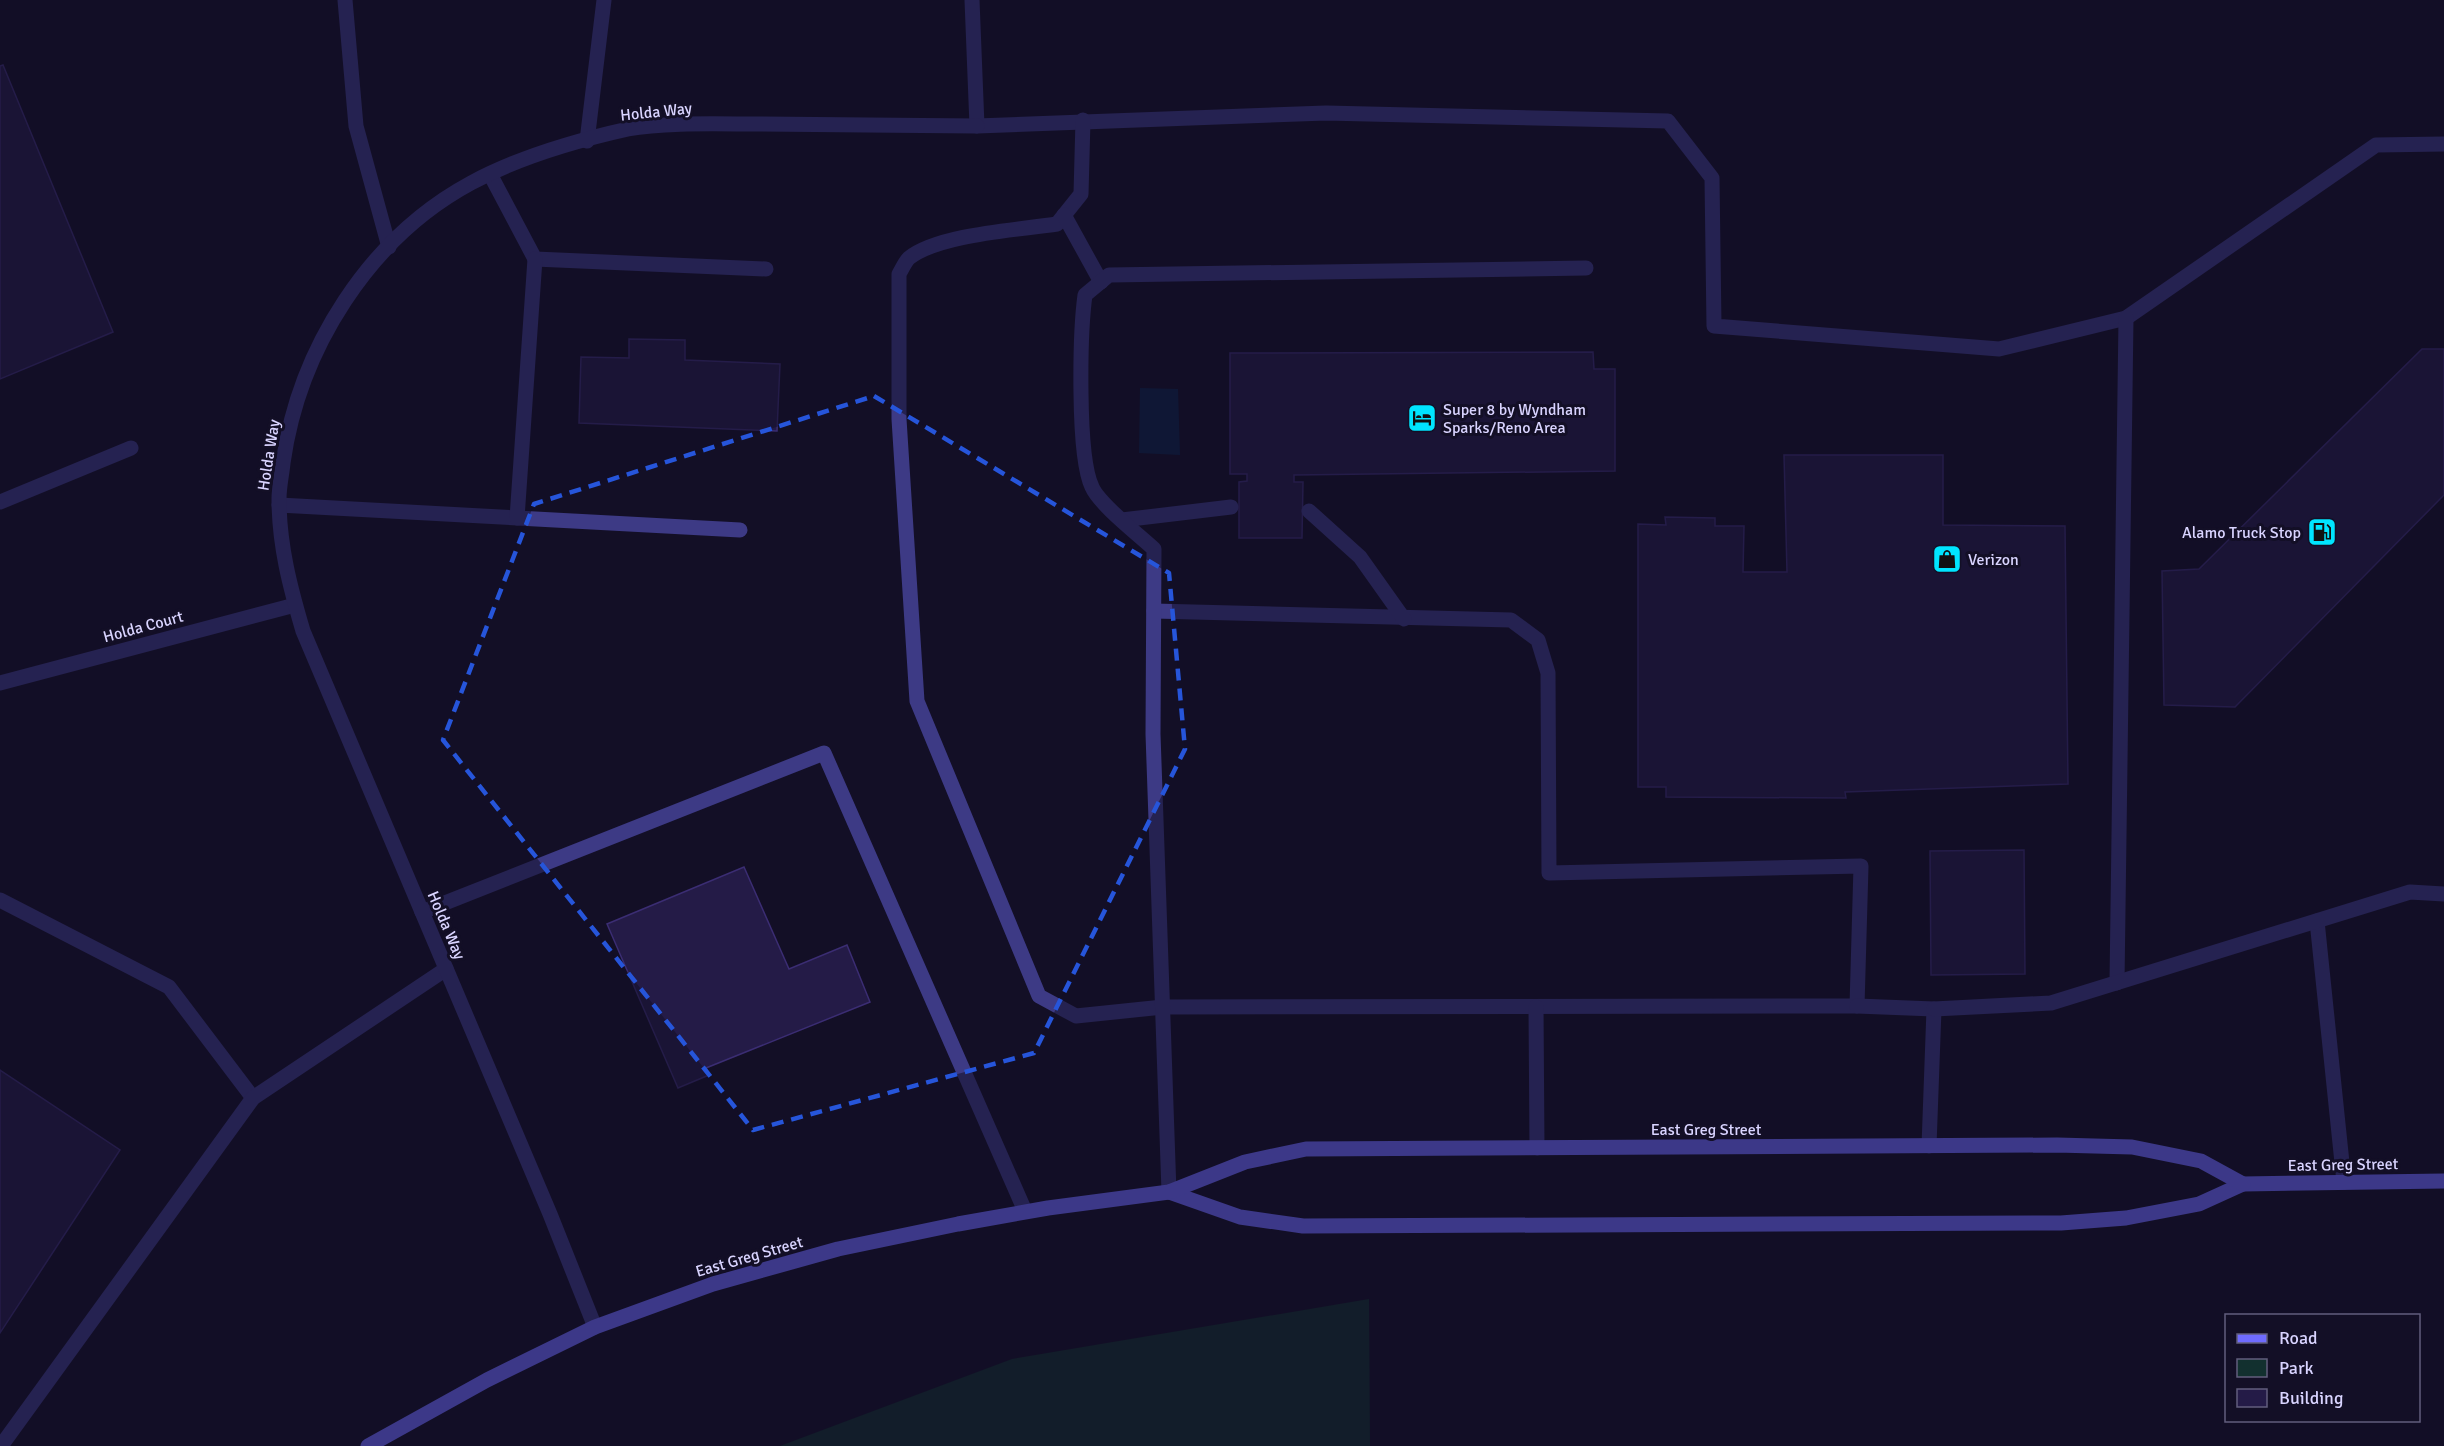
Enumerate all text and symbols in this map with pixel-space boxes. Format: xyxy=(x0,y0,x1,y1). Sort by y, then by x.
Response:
street label: Holda Way xyxy=(619,98,694,126)
place label: Super 8 by Wyndham Sparks/Reno Area xyxy=(1443,400,1586,438)
hotel icon: Super 8 by Wyndham Sparks/Reno Area xyxy=(1406,402,1438,434)
street label: Holda Way xyxy=(253,417,285,492)
fuel station icon: Alamo Truck Stop xyxy=(2306,516,2338,548)
place label: Alamo Truck Stop xyxy=(2182,523,2301,543)
shop icon: Verizon xyxy=(1931,543,1963,575)
place label: Verizon xyxy=(1968,550,2019,570)
street label: Holda Court xyxy=(101,607,186,647)
street label: Holda Way xyxy=(423,888,470,963)
street label: East Greg Street xyxy=(1651,1120,1762,1140)
street label: East Greg Street xyxy=(2287,1154,2399,1176)
street label: East Greg Street xyxy=(693,1232,806,1282)
legend xyxy=(2225,1314,2420,1422)
text: Road xyxy=(2279,1327,2318,1349)
text: Park xyxy=(2279,1357,2314,1379)
text: Building xyxy=(2279,1387,2343,1409)

